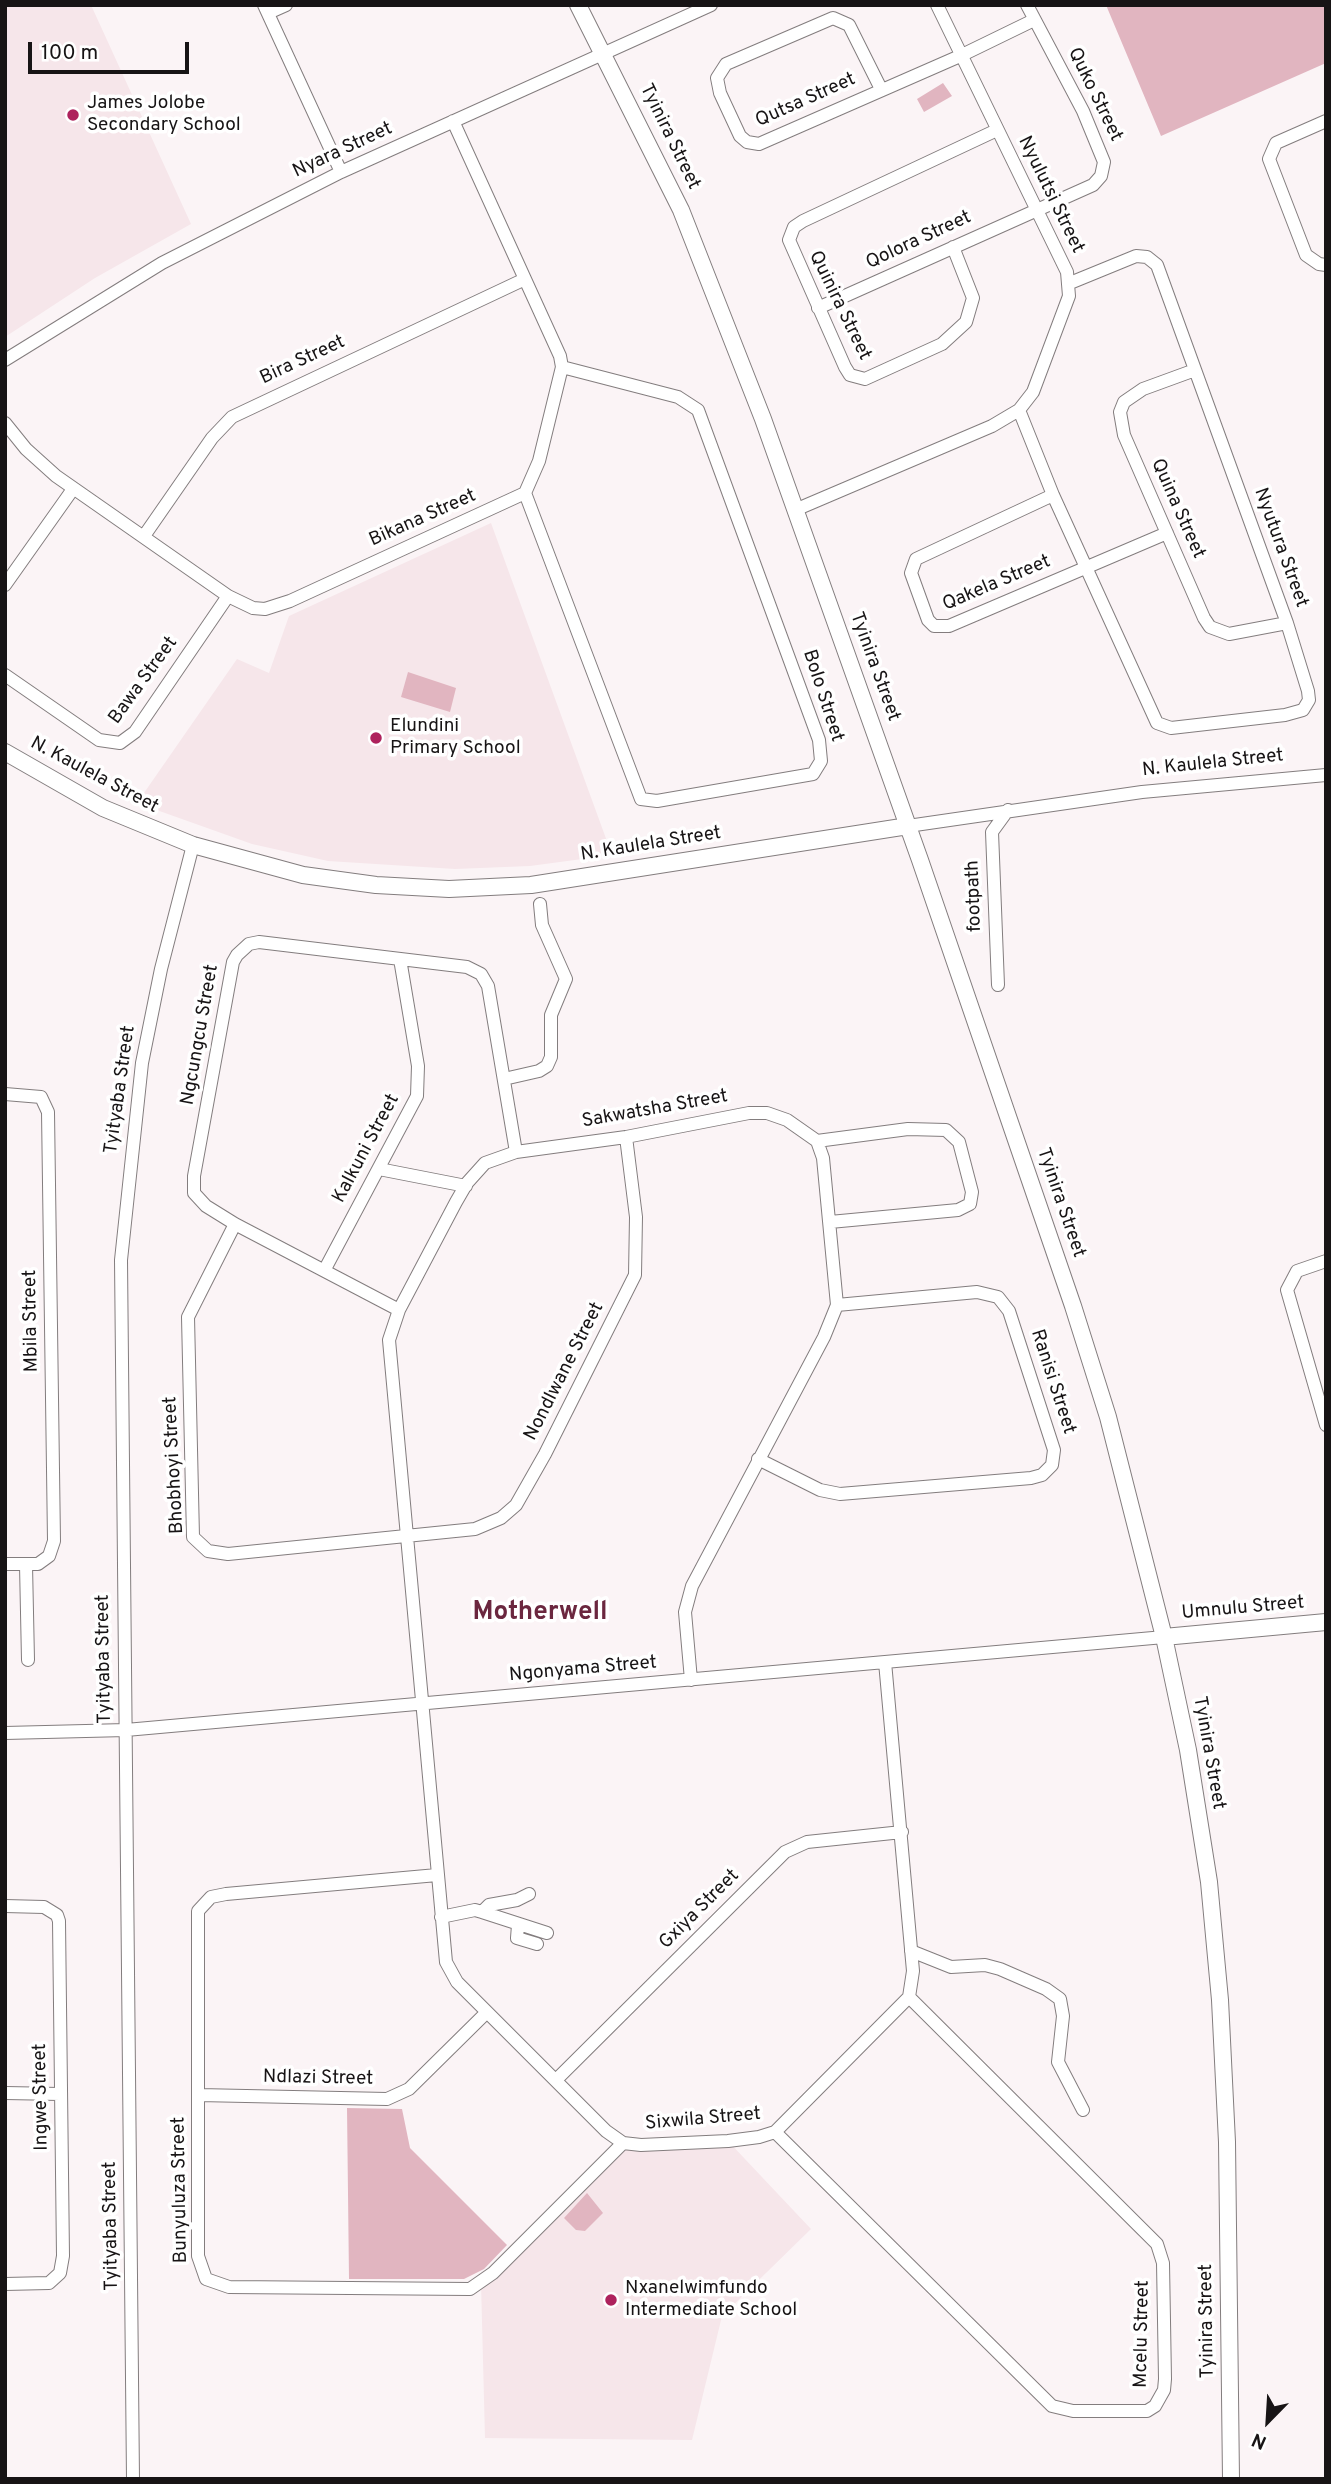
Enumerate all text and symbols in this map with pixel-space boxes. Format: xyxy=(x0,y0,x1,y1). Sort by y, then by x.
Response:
scale bar xyxy=(32,28,192,72)
text: 100 m xyxy=(41,40,98,67)
street label: Quko Street xyxy=(1062,44,1126,146)
street label: Qutsa Street xyxy=(752,69,860,133)
street label: Tyinira Street xyxy=(634,81,704,193)
place label: James Jolobe Secondary School xyxy=(87,93,241,137)
marker: James Jolobe Secondary School xyxy=(65,107,81,123)
street label: Nyara Street xyxy=(290,118,396,184)
street label: Nyulutsi Street xyxy=(1012,133,1088,257)
street label: Qolora Street xyxy=(863,207,975,275)
street label: Quinira Street xyxy=(803,248,875,364)
street label: Bira Street xyxy=(257,331,349,391)
street label: Quina Street xyxy=(1145,456,1209,562)
street label: Bikana Street xyxy=(366,485,480,553)
street label: Nyutura Street xyxy=(1248,485,1312,611)
street label: Qakela Street xyxy=(940,551,1054,617)
street label: Tyinira Street xyxy=(844,609,904,725)
street label: Bawa Street xyxy=(105,633,183,729)
street label: Bolo Street xyxy=(796,647,848,745)
place label: Elundini Primary School xyxy=(390,716,521,760)
marker: Elundini Primary School xyxy=(368,730,384,746)
street label: N. Kaulela Street xyxy=(26,733,162,819)
street label: N. Kaulela Street xyxy=(1141,745,1285,783)
street label: N. Kaulela Street xyxy=(579,823,723,867)
street label: footpath xyxy=(962,860,988,932)
street label: Ngcungcu Street xyxy=(177,963,225,1107)
street label: Tyityaba Street xyxy=(101,1024,141,1156)
street label: Sakwatsha Street xyxy=(580,1086,730,1134)
street label: Kalkuni Street xyxy=(329,1091,405,1207)
street label: Tyinira Street xyxy=(1031,1145,1089,1261)
street label: Mbila Street xyxy=(20,1270,44,1372)
street label: Nondlwane Street xyxy=(520,1299,610,1445)
street label: Ranisi Street xyxy=(1024,1327,1080,1437)
street label: Bhobhoyi Street xyxy=(160,1396,190,1534)
street label: Umnulu Street xyxy=(1181,1592,1305,1626)
street label: Tyityaba Street xyxy=(92,1594,118,1724)
district label: Motherwell xyxy=(472,1598,608,1630)
street label: Ngonyama Street xyxy=(508,1652,658,1688)
street label: Tyinira Street xyxy=(1187,1695,1229,1811)
street label: Gxiya Street xyxy=(655,1865,745,1955)
street label: Ingwe Street xyxy=(30,2043,54,2151)
street label: Ndlazi Street xyxy=(263,2067,373,2091)
street label: Sixwila Street xyxy=(644,2104,762,2136)
street label: Bunyuluza Street xyxy=(168,2116,194,2264)
street label: Tyityaba Street xyxy=(99,2161,125,2291)
street label: Tyinira Street xyxy=(1196,2264,1220,2378)
place label: Nxanelwimfundo Intermediate School xyxy=(625,2278,797,2322)
street label: Mcelu Street xyxy=(1131,2280,1155,2388)
marker: Nxanelwimfundo Intermediate School xyxy=(603,2292,619,2308)
north arrow xyxy=(1233,2386,1303,2456)
text: N xyxy=(1248,2426,1271,2454)

